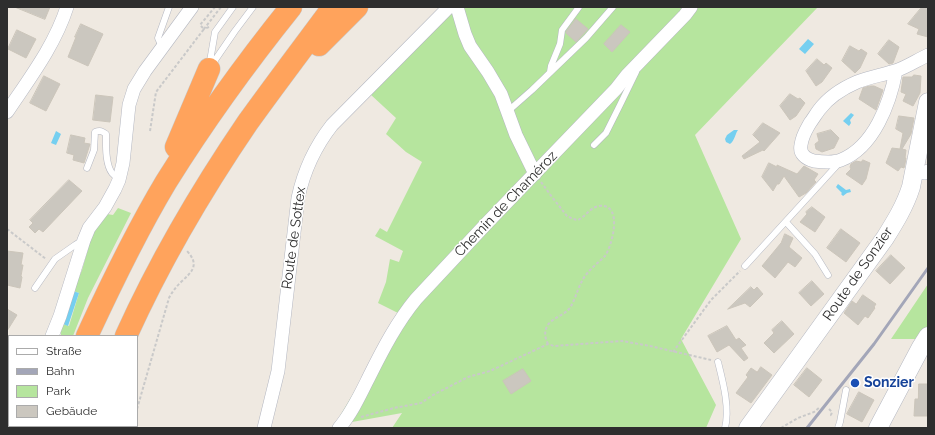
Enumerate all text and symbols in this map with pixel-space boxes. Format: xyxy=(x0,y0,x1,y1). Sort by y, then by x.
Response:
street label: Chemin de Chaméroz xyxy=(451,148,561,260)
street label: Route de Sottex xyxy=(278,186,310,290)
street label: Route de Sonzier xyxy=(819,224,897,324)
legend xyxy=(8,335,138,427)
text: Straße xyxy=(46,344,82,358)
text: Bahn xyxy=(46,364,75,378)
place label: Sonzier xyxy=(864,375,914,391)
marker: Sonzier xyxy=(849,377,861,389)
text: Park xyxy=(46,384,71,398)
text: Gebäude xyxy=(46,404,97,418)

